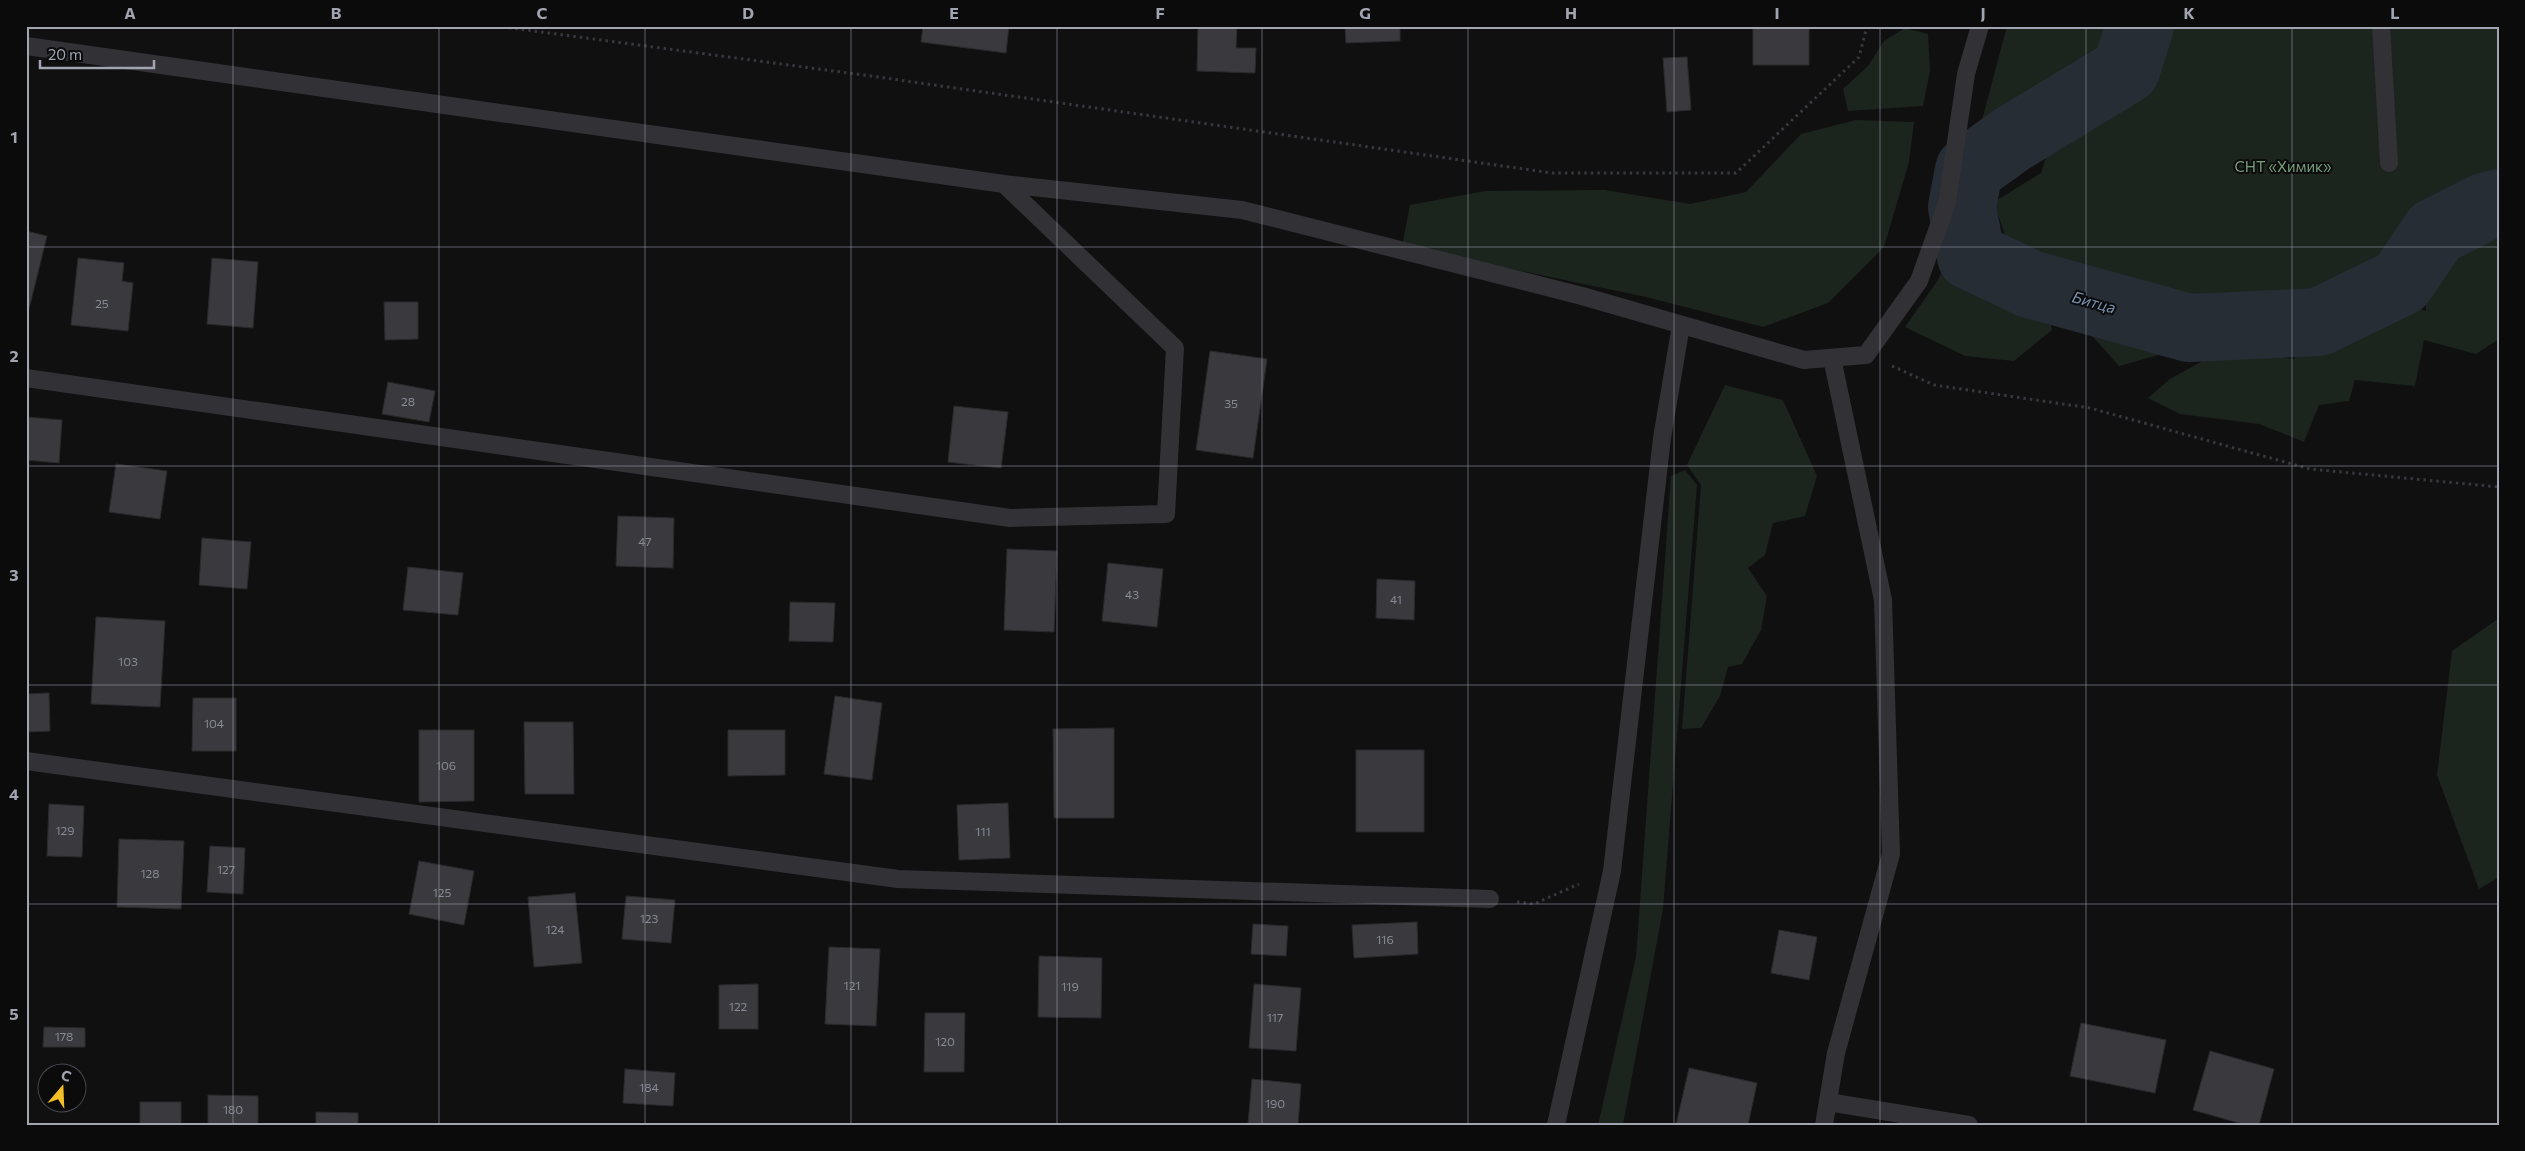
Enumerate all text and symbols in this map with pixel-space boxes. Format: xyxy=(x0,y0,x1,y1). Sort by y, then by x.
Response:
text: A xyxy=(124,3,136,22)
text: B xyxy=(331,3,342,22)
text: C xyxy=(537,3,548,22)
text: D xyxy=(742,3,754,22)
text: E xyxy=(949,3,959,22)
text: F xyxy=(1155,3,1165,22)
text: G xyxy=(1359,3,1371,22)
text: H xyxy=(1565,3,1577,22)
text: I xyxy=(1774,3,1780,22)
text: J xyxy=(1980,3,1986,22)
text: K xyxy=(2183,3,2195,22)
text: L xyxy=(2390,3,2400,22)
scale bar xyxy=(40,38,154,70)
text: 20 m xyxy=(48,45,82,63)
text: 1 xyxy=(10,127,18,146)
park label: СНТ «Химик» xyxy=(2234,157,2332,175)
water label: Битца xyxy=(2070,286,2118,317)
house number: 25 xyxy=(95,296,109,310)
text: 2 xyxy=(9,346,19,365)
house number: 28 xyxy=(401,394,415,408)
house number: 35 xyxy=(1224,396,1238,410)
house number: 47 xyxy=(638,534,652,548)
text: 3 xyxy=(9,565,19,584)
house number: 43 xyxy=(1125,587,1139,601)
house number: 41 xyxy=(1390,592,1402,606)
house number: 103 xyxy=(118,654,138,668)
house number: 104 xyxy=(204,716,224,730)
house number: 106 xyxy=(436,758,456,772)
text: 4 xyxy=(9,784,19,803)
house number: 129 xyxy=(55,823,75,837)
house number: 111 xyxy=(975,824,991,838)
house number: 127 xyxy=(217,862,235,876)
house number: 128 xyxy=(140,866,160,880)
house number: 125 xyxy=(433,885,451,899)
house number: 123 xyxy=(640,911,658,925)
house number: 124 xyxy=(546,922,564,936)
house number: 116 xyxy=(1376,932,1394,946)
house number: 121 xyxy=(844,978,860,992)
house number: 119 xyxy=(1061,979,1079,993)
house number: 122 xyxy=(729,999,748,1013)
text: 5 xyxy=(9,1004,19,1023)
house number: 117 xyxy=(1267,1010,1283,1024)
house number: 178 xyxy=(55,1029,73,1043)
house number: 120 xyxy=(935,1034,955,1048)
north arrow xyxy=(38,1064,88,1114)
text: С xyxy=(59,1066,74,1085)
house number: 184 xyxy=(639,1080,659,1094)
house number: 190 xyxy=(1265,1096,1285,1110)
house number: 180 xyxy=(223,1102,243,1116)

